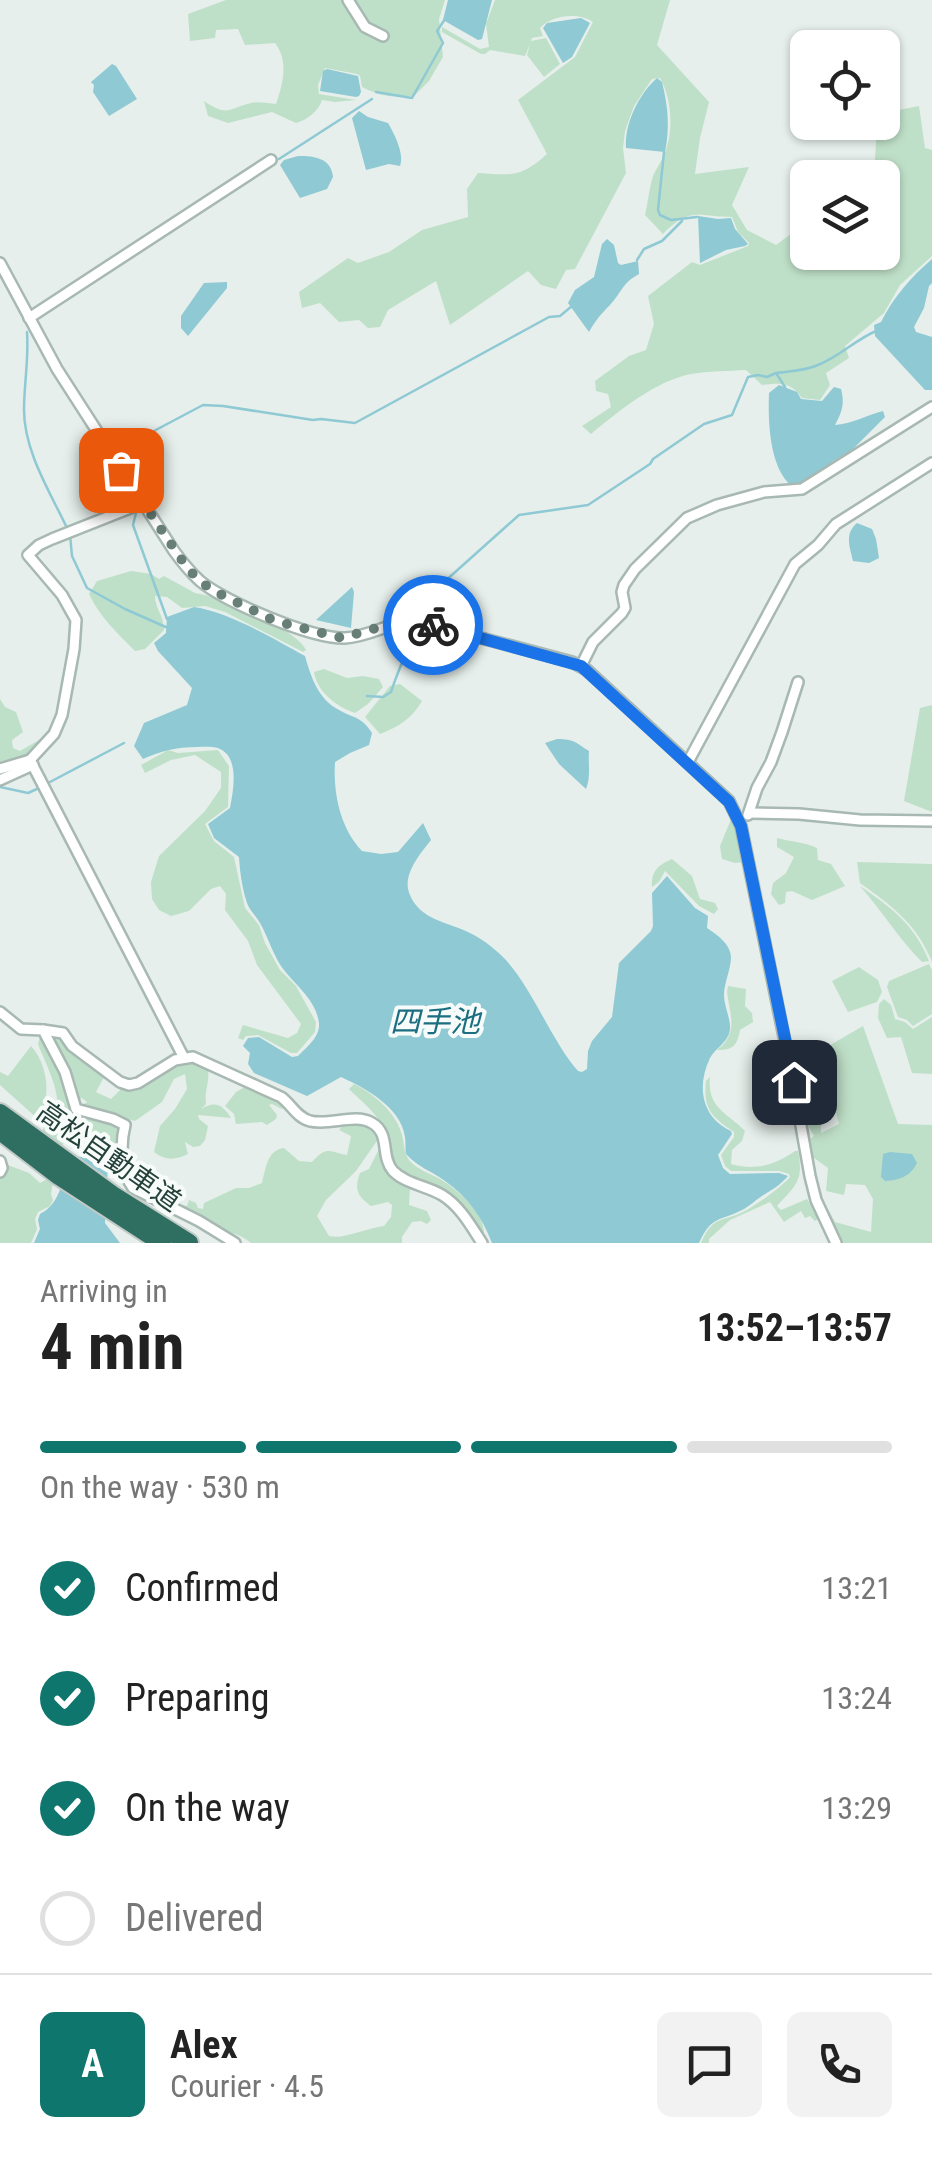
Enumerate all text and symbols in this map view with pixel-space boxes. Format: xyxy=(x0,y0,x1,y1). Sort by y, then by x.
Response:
map controls xyxy=(790,30,900,270)
button: locate xyxy=(790,30,900,140)
button: layers xyxy=(790,160,900,270)
pin xyxy=(79,428,164,513)
icon: bag xyxy=(94,443,149,498)
courier xyxy=(383,575,483,675)
icon: bike xyxy=(406,598,461,653)
water label: 四手池 xyxy=(390,1004,483,1039)
pin xyxy=(752,1040,837,1125)
icon: home xyxy=(767,1055,822,1110)
street label: 高松自動車道 xyxy=(30,1095,187,1218)
text: Arriving in xyxy=(40,1272,168,1310)
text: 13:52–13:57 xyxy=(697,1306,892,1350)
text: 4 min xyxy=(40,1309,184,1385)
text: On the way · 530 m xyxy=(40,1468,280,1506)
icon: check xyxy=(40,1561,95,1616)
text: Confirmed xyxy=(125,1566,280,1610)
text: 13:21 xyxy=(821,1569,892,1607)
icon: check xyxy=(40,1671,95,1726)
text: Preparing xyxy=(125,1676,270,1720)
text: 13:24 xyxy=(821,1679,892,1717)
icon: check xyxy=(40,1781,95,1836)
text: On the way xyxy=(125,1786,290,1830)
text: 13:29 xyxy=(821,1789,892,1827)
text: Delivered xyxy=(125,1896,264,1940)
button: chat xyxy=(657,2012,762,2117)
button: phone xyxy=(787,2012,892,2117)
text: Alex xyxy=(170,2023,238,2067)
text: A xyxy=(81,2042,104,2086)
text: Courier · 4.5 xyxy=(170,2067,324,2105)

